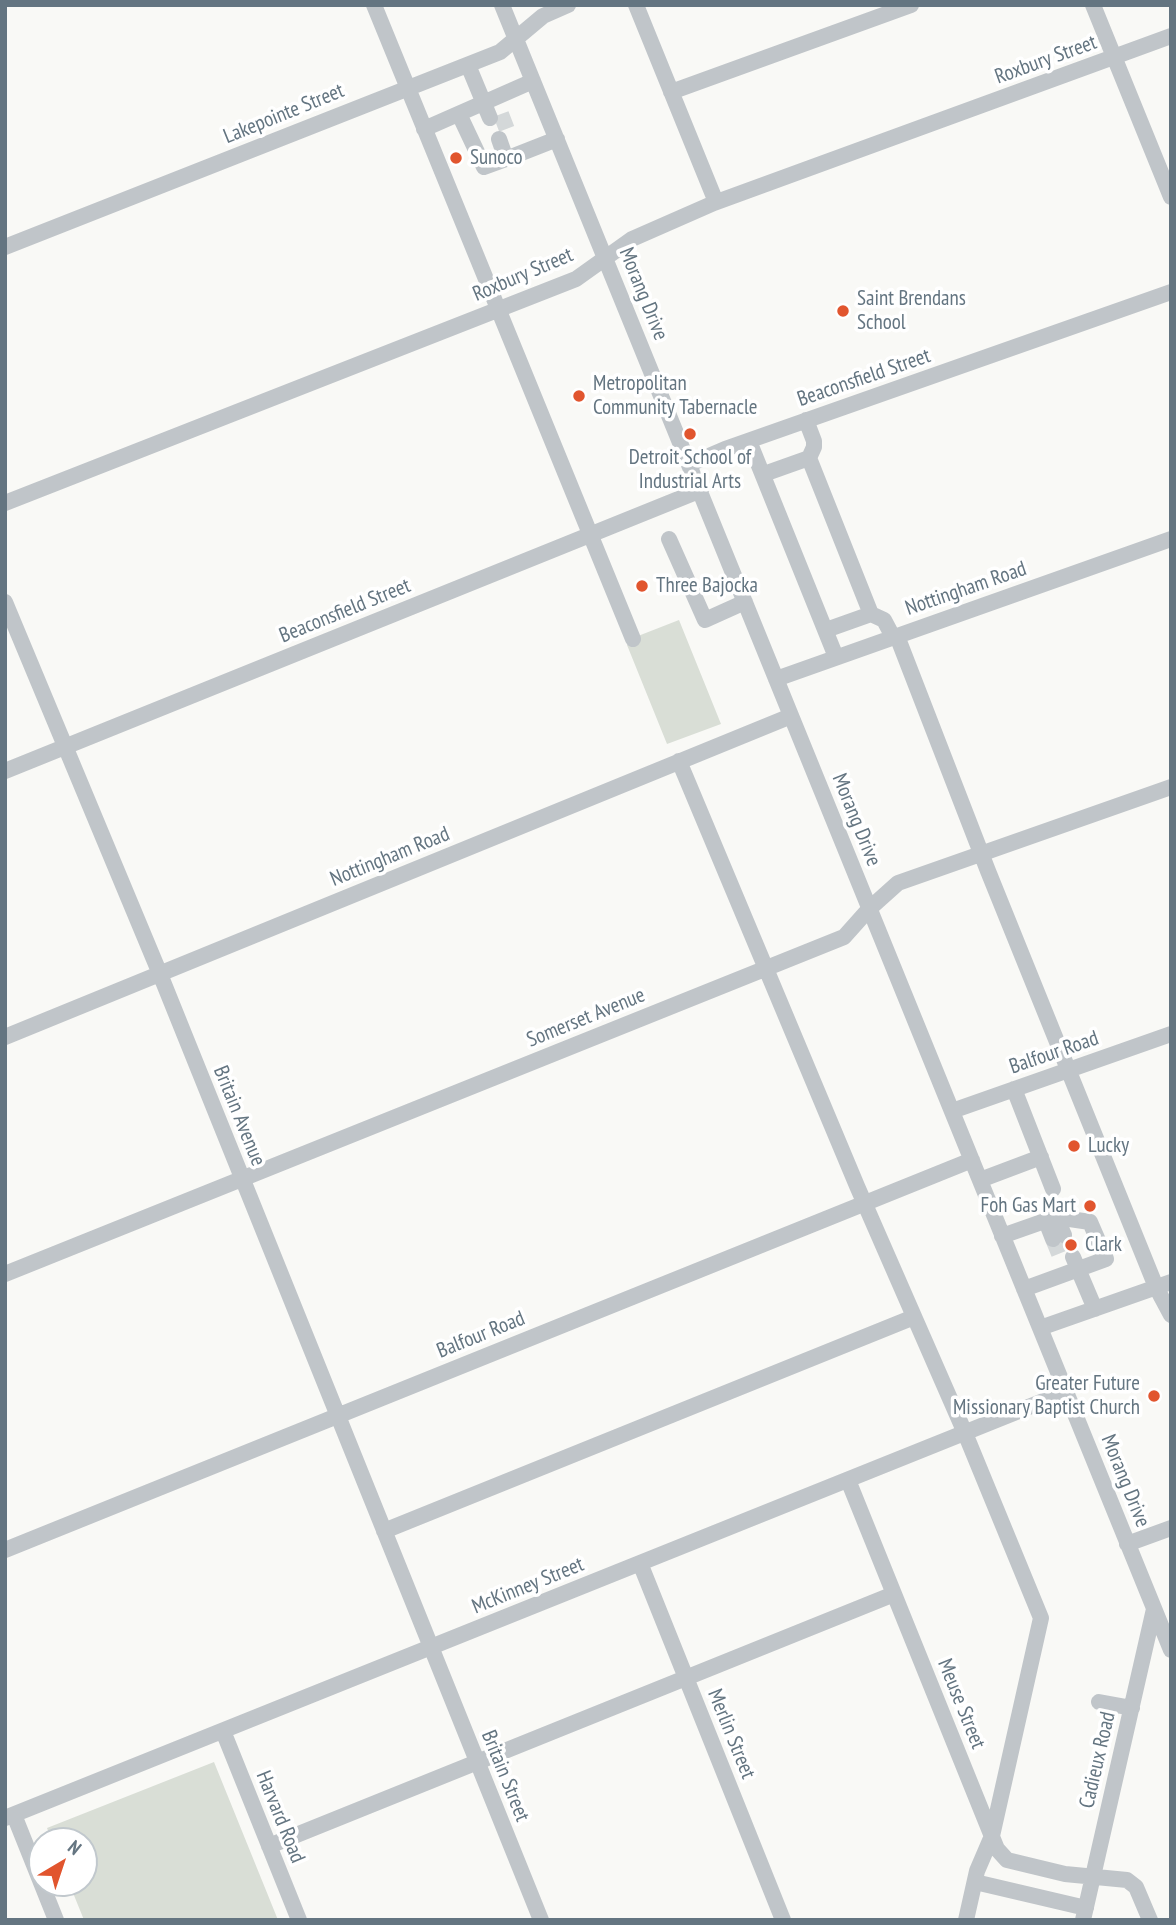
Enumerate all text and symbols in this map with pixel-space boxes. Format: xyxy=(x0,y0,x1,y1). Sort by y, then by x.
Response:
street label: Roxbury Street xyxy=(992,30,1100,90)
street label: Lakepointe Street xyxy=(220,78,348,150)
place label: Sunoco xyxy=(470,145,523,171)
marker: Sunoco xyxy=(448,150,464,166)
street label: Roxbury Street xyxy=(469,243,577,307)
street label: Morang Drive xyxy=(613,244,673,344)
place label: Saint Brendans School xyxy=(857,286,966,336)
marker: Saint Brendans School xyxy=(835,303,851,319)
street label: Beaconsfield Street xyxy=(794,343,934,413)
place label: Metropolitan Community Tabernacle xyxy=(593,371,758,421)
marker: Metropolitan Community Tabernacle xyxy=(571,388,587,404)
marker: Detroit School of Industrial Arts xyxy=(682,426,698,442)
place label: Detroit School of Industrial Arts xyxy=(629,445,751,495)
street label: Nottingham Road xyxy=(902,557,1030,621)
street label: Beaconsfield Street xyxy=(276,573,414,649)
place label: Three Bajocka xyxy=(656,573,758,599)
marker: Three Bajocka xyxy=(634,578,650,594)
street label: Morang Drive xyxy=(826,770,886,870)
street label: Nottingham Road xyxy=(327,822,453,892)
street label: Somerset Avenue xyxy=(523,983,649,1053)
street label: Balfour Road xyxy=(1006,1026,1102,1080)
street label: Britain Avenue xyxy=(208,1062,270,1170)
place label: Lucky xyxy=(1088,1133,1129,1159)
marker: Lucky xyxy=(1066,1138,1082,1154)
place label: Foh Gas Mart xyxy=(980,1193,1076,1219)
marker: Foh Gas Mart xyxy=(1082,1198,1098,1214)
place label: Clark xyxy=(1085,1232,1122,1258)
marker: Clark xyxy=(1063,1237,1079,1253)
street label: Balfour Road xyxy=(433,1306,529,1364)
place label: Greater Future Missionary Baptist Church xyxy=(953,1371,1140,1421)
marker: Greater Future Missionary Baptist Church xyxy=(1146,1388,1162,1404)
street label: Morang Drive xyxy=(1095,1431,1155,1531)
street label: McKinney Street xyxy=(468,1552,588,1620)
street label: Meuse Street xyxy=(932,1655,990,1753)
street label: Merlin Street xyxy=(702,1686,760,1782)
street label: Cadieux Road xyxy=(1075,1709,1121,1811)
street label: Britain Street xyxy=(475,1727,535,1825)
street label: Harvard Road xyxy=(250,1767,310,1867)
north arrow xyxy=(28,1827,98,1897)
text: N xyxy=(63,1835,86,1860)

